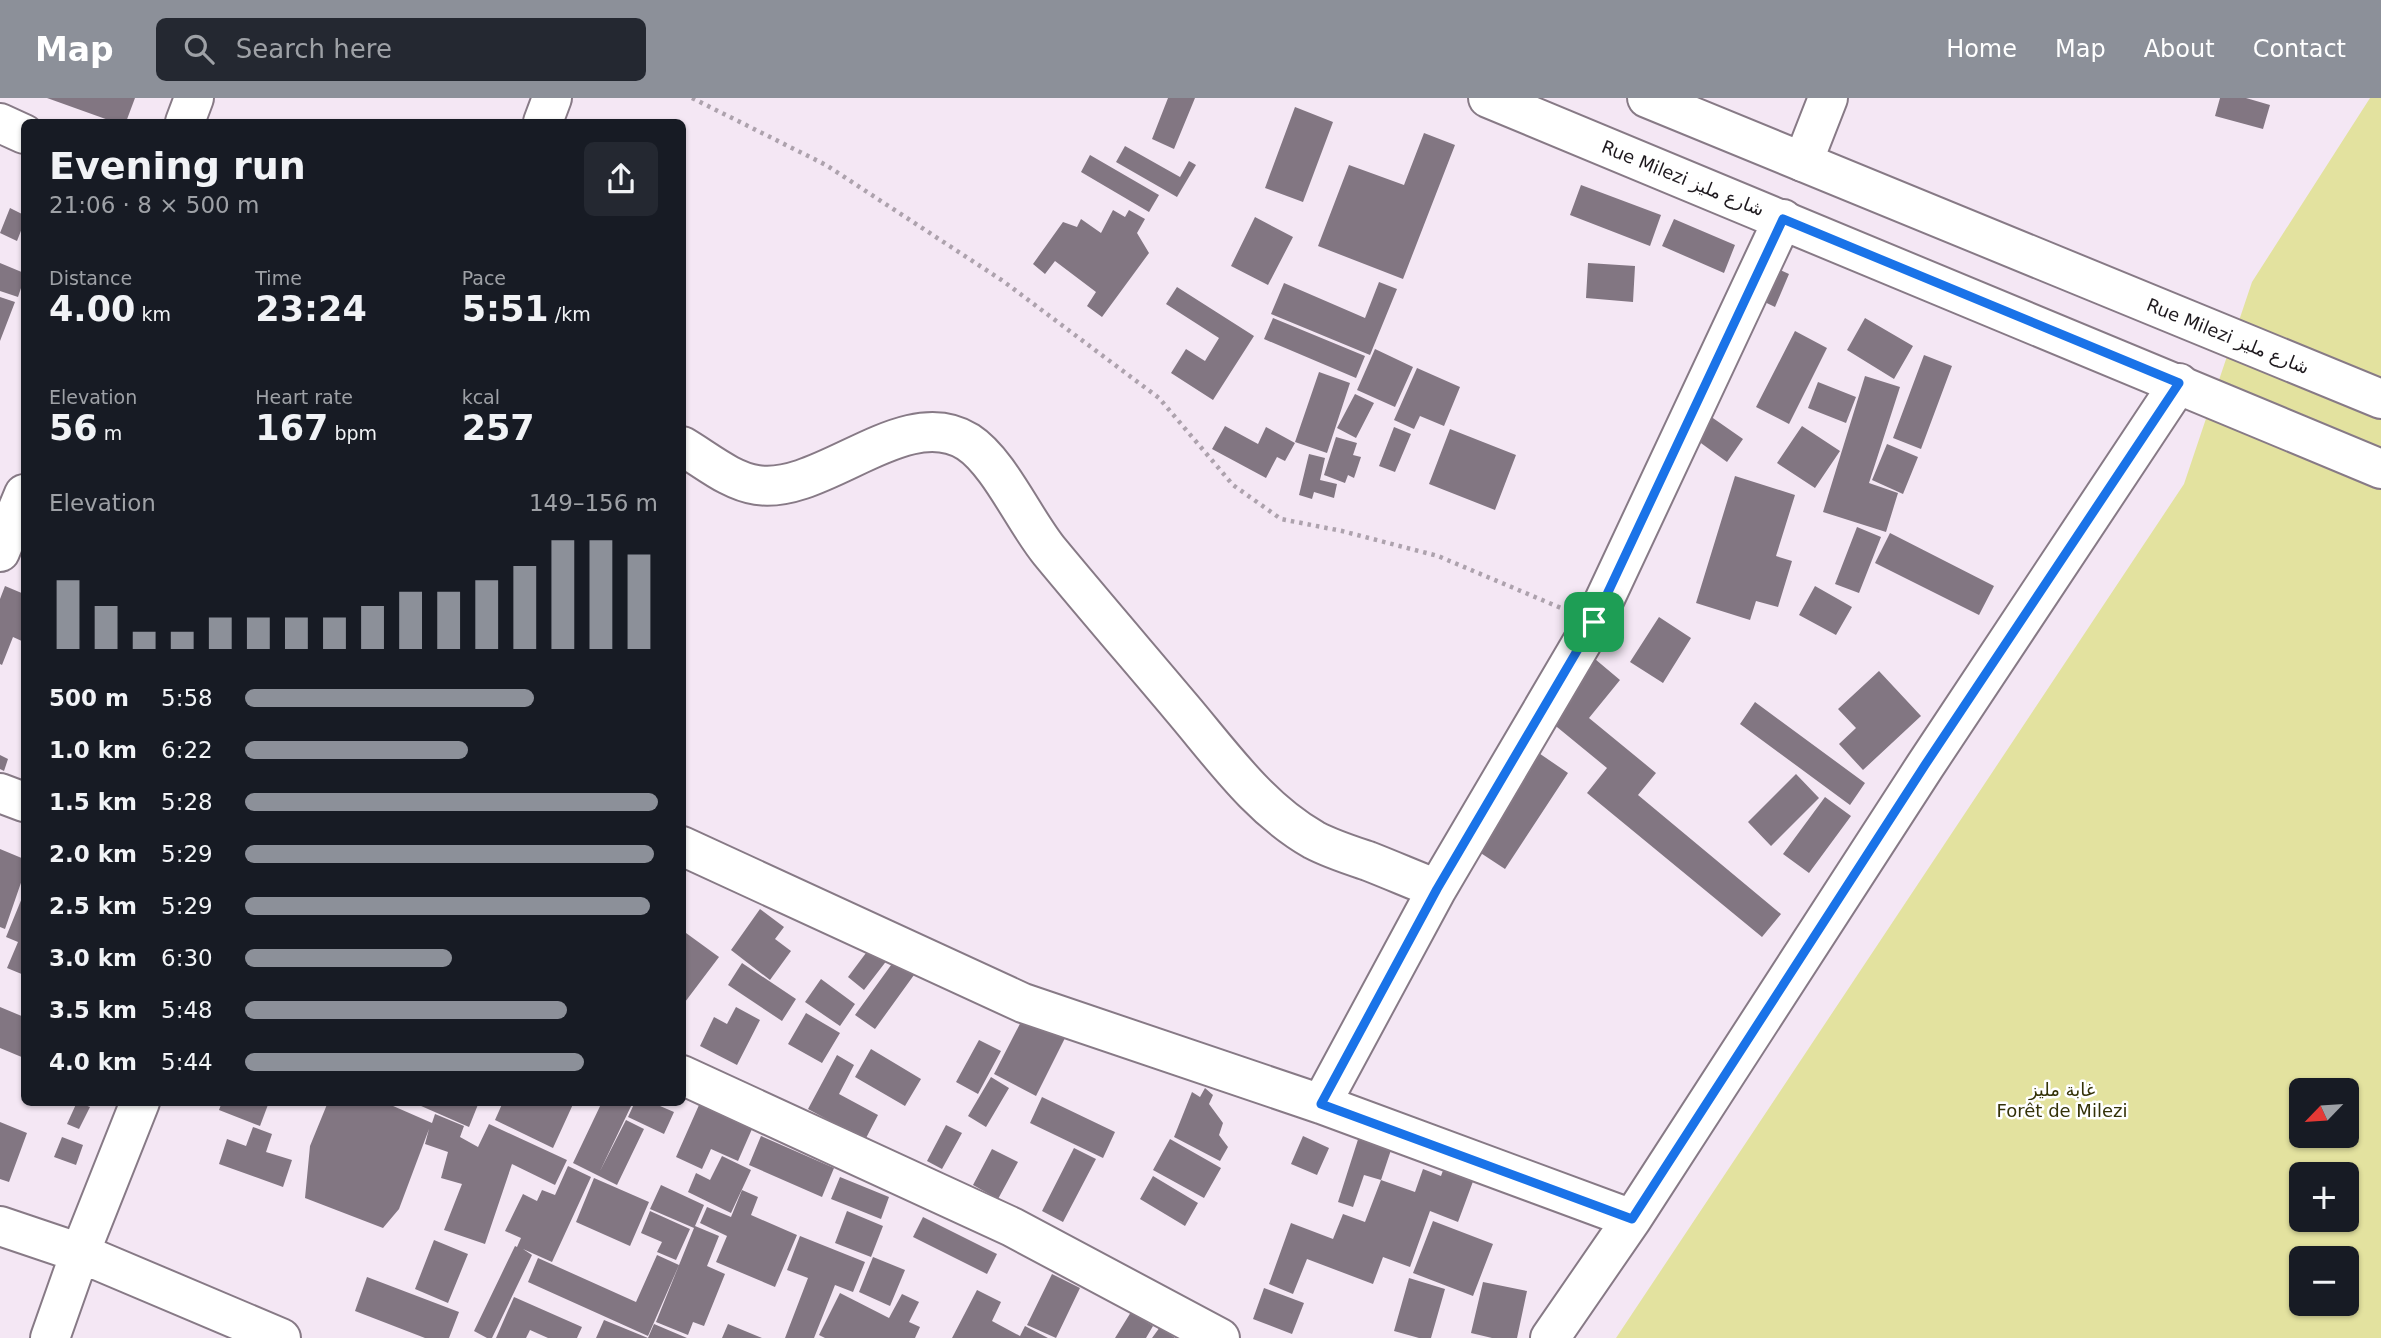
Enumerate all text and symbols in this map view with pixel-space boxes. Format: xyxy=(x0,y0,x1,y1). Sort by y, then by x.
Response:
search box xyxy=(156,18,646,81)
text: Map xyxy=(35,30,114,69)
icon: search xyxy=(180,30,218,68)
text: Search here xyxy=(236,34,392,64)
text: Home xyxy=(1946,35,2017,63)
text: Map xyxy=(2055,35,2106,63)
text: About xyxy=(2144,35,2215,63)
text: Contact xyxy=(2253,35,2346,63)
street label: Rue Milezi شارع مليز xyxy=(1598,136,1767,221)
button: share xyxy=(584,142,658,216)
text: Evening run xyxy=(49,144,306,188)
text: 21:06 · 8 × 500 m xyxy=(49,192,259,218)
text: Distance xyxy=(49,267,132,289)
text: Time xyxy=(255,267,302,289)
text: Pace xyxy=(462,267,506,289)
text: 4.00 xyxy=(49,289,135,329)
text: 23:24 xyxy=(255,289,367,329)
text: 5:51 xyxy=(462,289,549,329)
street label: Rue Milezi شارع مليز xyxy=(2143,294,2312,379)
text: km xyxy=(135,303,171,325)
text: /km xyxy=(549,303,591,325)
text: Elevation xyxy=(49,386,137,408)
text: Heart rate xyxy=(255,386,353,408)
text: kcal xyxy=(462,386,500,408)
text: 56 xyxy=(49,408,98,448)
text: 167 xyxy=(255,408,328,448)
text: 257 xyxy=(462,408,535,448)
text: m xyxy=(98,422,122,444)
text: bpm xyxy=(328,422,377,444)
text: Elevation xyxy=(49,490,156,516)
text: 149–156 m xyxy=(529,490,658,516)
pin xyxy=(1564,592,1624,652)
icon: arrive xyxy=(1575,603,1613,641)
text: 500 m xyxy=(49,685,129,711)
text: 5:58 xyxy=(161,685,213,711)
text: 1.0 km xyxy=(49,737,137,763)
text: 6:22 xyxy=(161,737,213,763)
text: 1.5 km xyxy=(49,789,137,815)
text: 5:28 xyxy=(161,789,213,815)
text: 2.0 km xyxy=(49,841,137,867)
text: 5:29 xyxy=(161,841,213,867)
text: 2.5 km xyxy=(49,893,137,919)
text: 5:29 xyxy=(161,893,213,919)
text: 3.0 km xyxy=(49,945,137,971)
text: 6:30 xyxy=(161,945,213,971)
text: 3.5 km xyxy=(49,997,137,1023)
text: 5:48 xyxy=(161,997,213,1023)
text: 4.0 km xyxy=(49,1049,137,1075)
text: 5:44 xyxy=(161,1049,213,1075)
north arrow xyxy=(2289,1078,2359,1148)
map controls xyxy=(2289,1078,2359,1316)
park label: غابة مليز Forêt de Milezi xyxy=(1997,1079,2127,1121)
button: + xyxy=(2289,1162,2359,1232)
button: − xyxy=(2289,1246,2359,1316)

